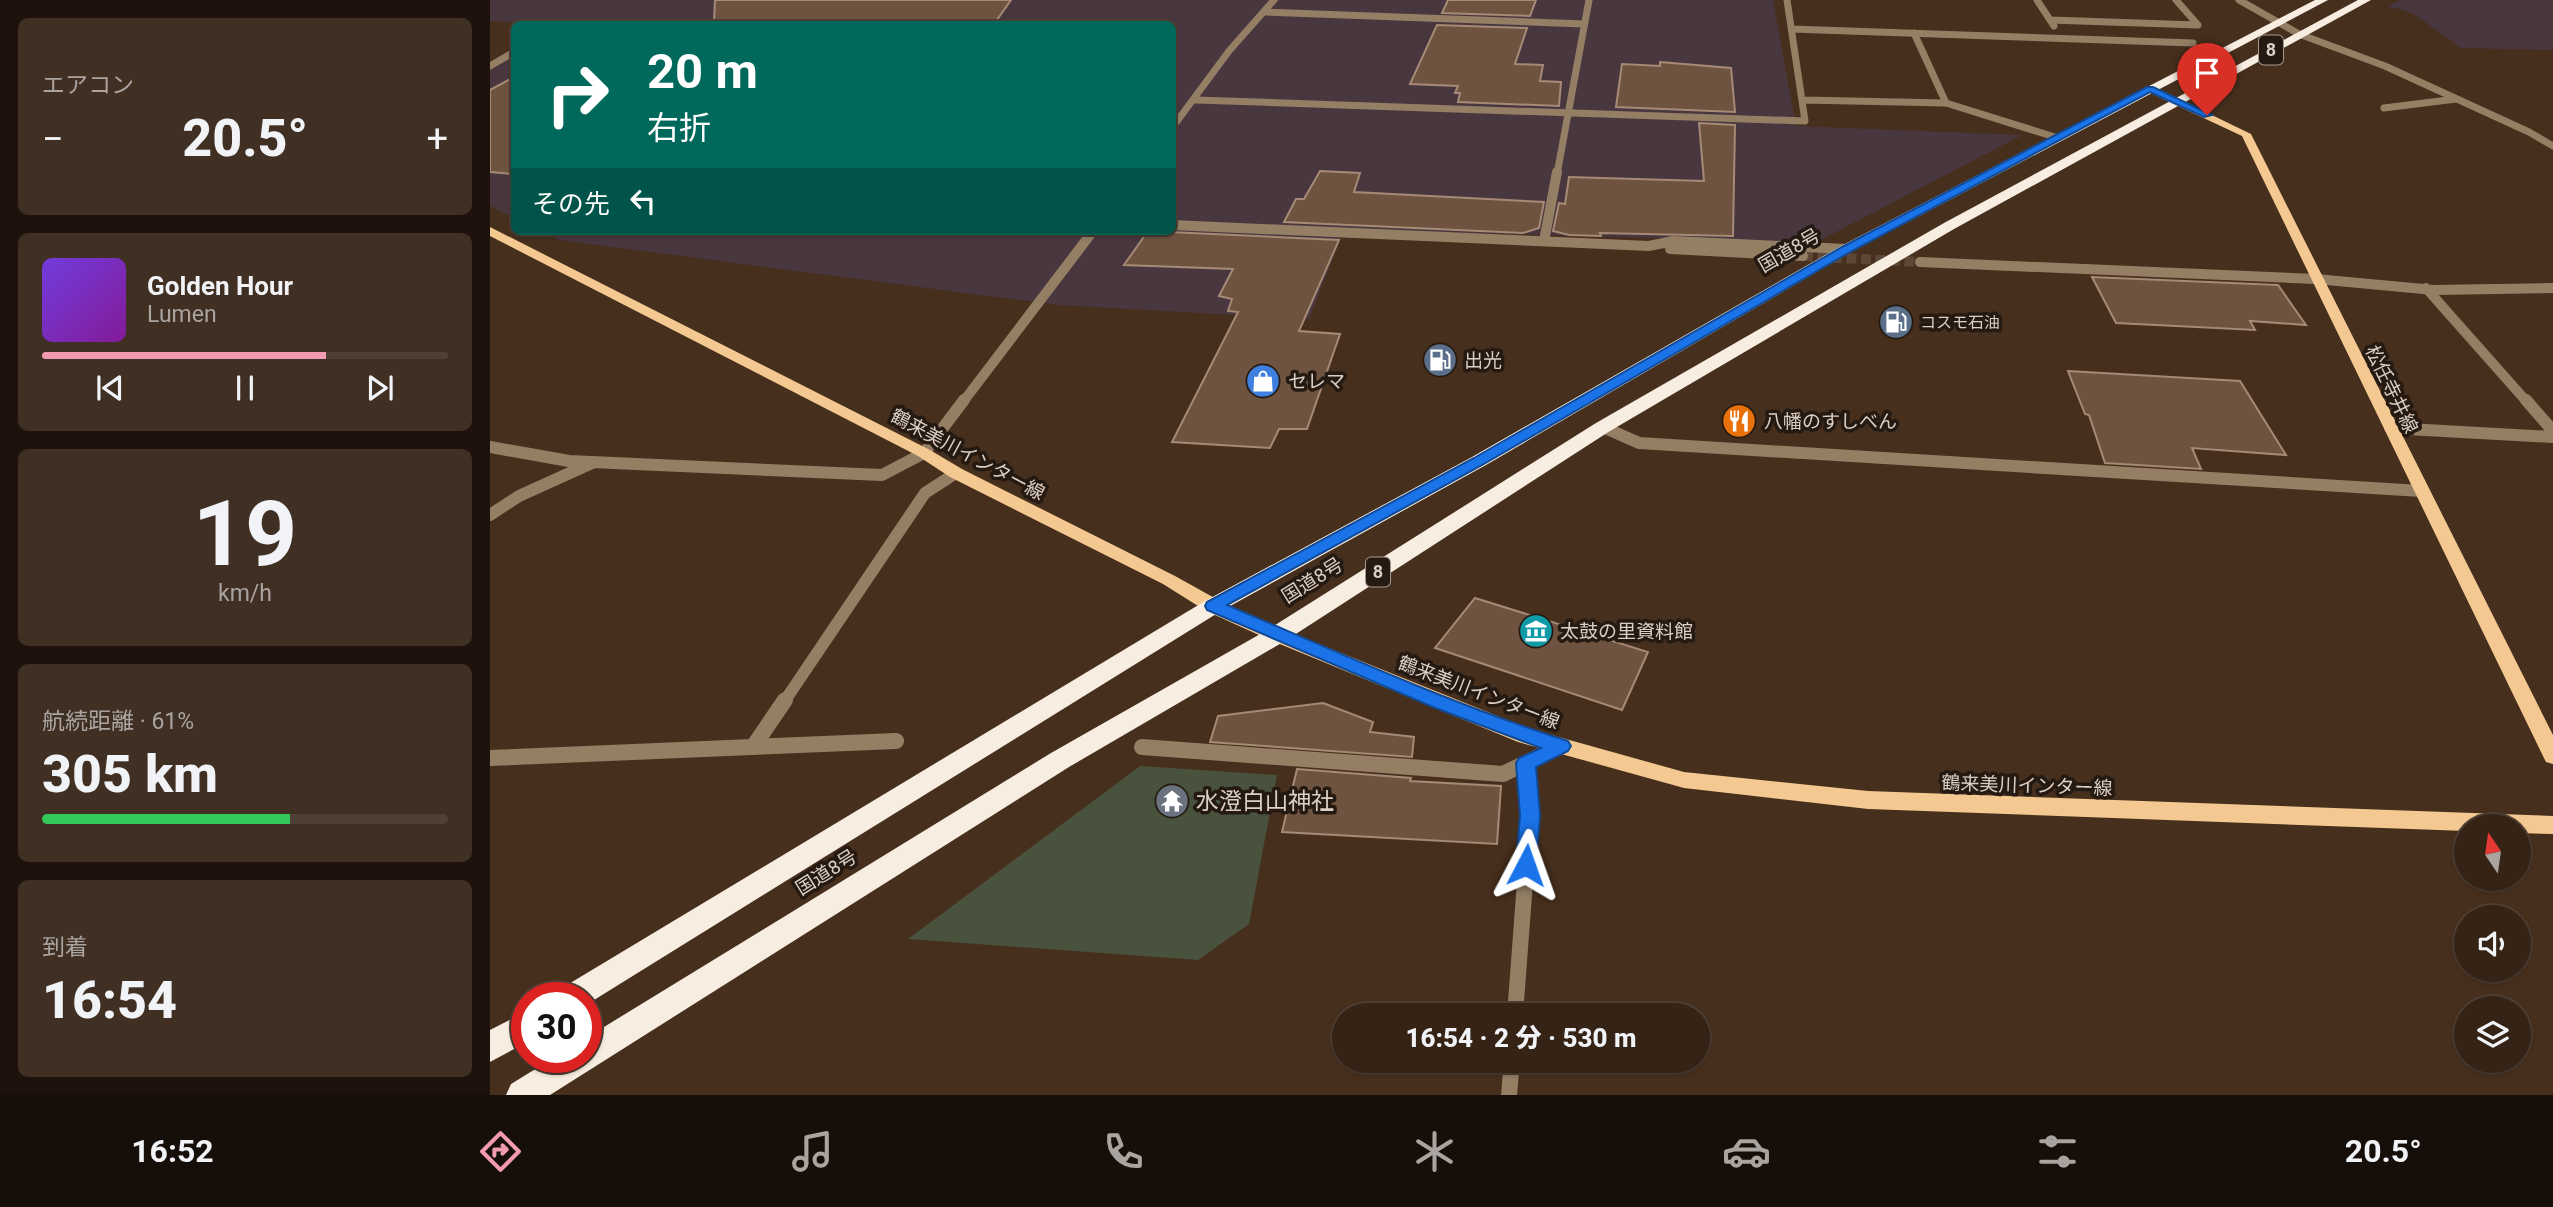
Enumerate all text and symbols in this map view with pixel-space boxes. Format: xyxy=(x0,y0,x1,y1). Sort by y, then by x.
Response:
road number: 8 xyxy=(2259,36,2283,64)
text: 20 m xyxy=(647,43,758,100)
pin xyxy=(2177,43,2237,115)
icon: right xyxy=(532,49,623,140)
icon: arrive xyxy=(2188,54,2226,92)
text: エアコン xyxy=(42,72,134,99)
text: 20.5° xyxy=(182,108,308,169)
text: 右折 xyxy=(647,109,711,147)
text: − xyxy=(42,117,64,161)
text: + xyxy=(426,117,448,161)
icon: left xyxy=(624,182,662,220)
text: その先 xyxy=(532,189,610,219)
street label: 国道8号 xyxy=(1754,224,1824,277)
text: Golden Hour xyxy=(147,271,293,301)
text: Lumen xyxy=(147,301,217,328)
fuel station icon: コスモ石油 xyxy=(1877,303,1915,341)
place label: コスモ石油 xyxy=(1920,313,2000,332)
fuel station icon: 出光 xyxy=(1421,341,1459,379)
street label: 松任寺井線 xyxy=(2360,341,2423,437)
place label: 出光 xyxy=(1464,349,1502,372)
shop icon: セレマ xyxy=(1244,362,1282,400)
icon: previous xyxy=(91,369,129,407)
icon: pause xyxy=(226,369,264,407)
icon: next xyxy=(361,369,399,407)
place label: セレマ xyxy=(1288,370,1345,393)
restaurant icon: 八幡のすしべん xyxy=(1720,402,1758,440)
street label: 鶴来美川インター線 xyxy=(887,404,1049,505)
place label: 八幡のすしべん xyxy=(1764,410,1897,433)
text: 19 xyxy=(193,481,297,587)
street label: 国道8号 xyxy=(1277,553,1347,608)
road number: 8 xyxy=(1366,558,1390,586)
text: km/h xyxy=(218,580,272,607)
museum icon: 太鼓の里資料館 xyxy=(1517,612,1555,650)
place label: 太鼓の里資料館 xyxy=(1560,620,1693,643)
street label: 鶴来美川インター線 xyxy=(1395,651,1563,734)
text: 航続距離 · 61% xyxy=(42,708,194,735)
text: 305 km xyxy=(42,744,218,805)
street label: 鶴来美川インター線 xyxy=(1941,771,2113,800)
temple icon: 水澄白山神社 xyxy=(1153,782,1191,820)
place label: 水澄白山神社 xyxy=(1196,788,1334,815)
north arrow xyxy=(2454,814,2530,891)
map controls xyxy=(2454,814,2531,1073)
position arrow xyxy=(1489,828,1563,902)
street label: 国道8号 xyxy=(791,845,861,900)
button: sound xyxy=(2454,905,2531,982)
text: 到着 xyxy=(42,934,88,961)
text: 16:54 xyxy=(42,970,177,1031)
speed limit sign: 30 xyxy=(511,982,602,1073)
button: layers xyxy=(2454,996,2531,1073)
text: 16:54 · 2 分 · 530 m xyxy=(1405,1023,1637,1053)
icon: directions xyxy=(476,1127,525,1176)
icon: music xyxy=(788,1127,837,1176)
icon: phone xyxy=(1099,1127,1148,1176)
icon: climate xyxy=(1410,1127,1459,1176)
icon: car xyxy=(1722,1127,1771,1176)
icon: filters xyxy=(2033,1127,2082,1176)
text: 16:52 xyxy=(131,1132,214,1170)
text: 20.5° xyxy=(2345,1132,2422,1170)

